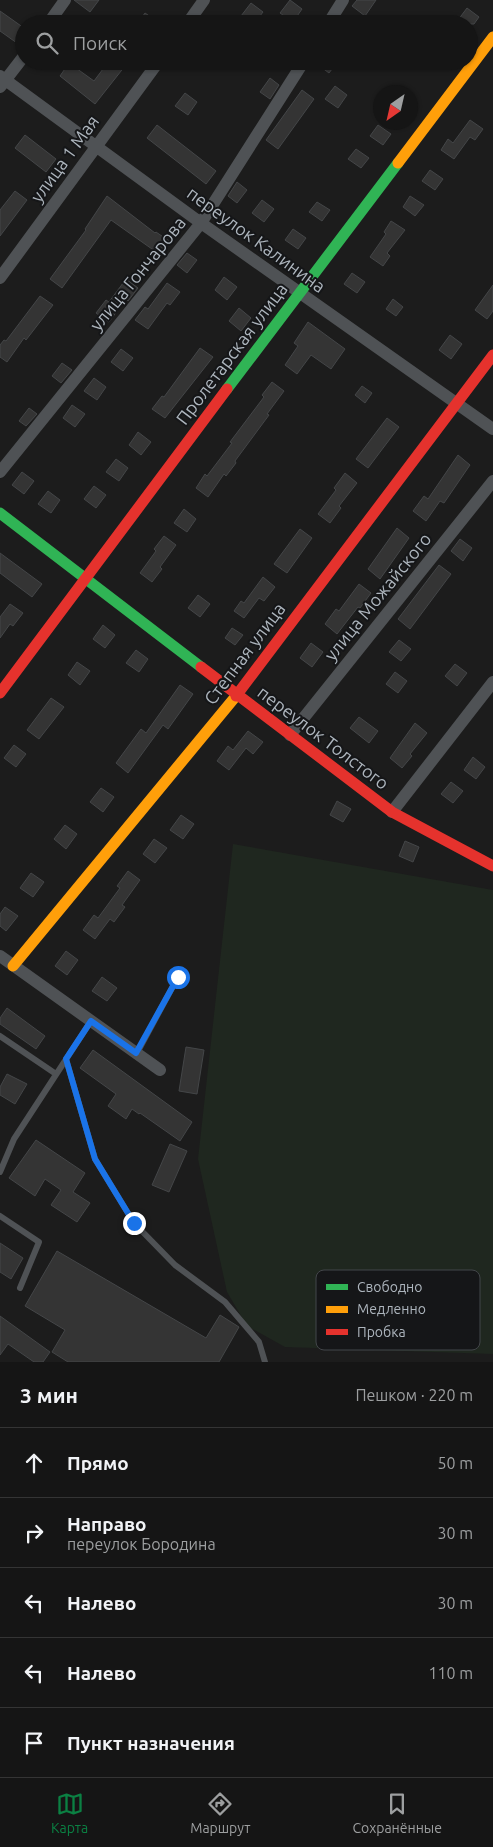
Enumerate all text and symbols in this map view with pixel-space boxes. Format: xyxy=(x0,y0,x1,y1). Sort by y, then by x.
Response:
search box xyxy=(15,15,478,70)
icon: search xyxy=(33,29,61,57)
text: Поиск xyxy=(73,32,127,54)
north arrow xyxy=(373,85,418,130)
street label: улица 1 Мая xyxy=(26,111,102,206)
street label: переулок Калинина xyxy=(184,182,330,296)
street label: улица Гончарова xyxy=(85,212,189,334)
street label: Пролетарская улица xyxy=(172,279,291,428)
street label: улица Можайского xyxy=(320,529,435,664)
street label: Степная улица xyxy=(200,599,289,708)
street label: переулок Толстого xyxy=(254,681,393,793)
route start xyxy=(167,966,190,989)
route end xyxy=(123,1212,146,1235)
legend xyxy=(316,1270,480,1350)
text: Свободно xyxy=(357,1279,422,1295)
text: Медленно xyxy=(357,1301,426,1317)
text: Пробка xyxy=(357,1324,406,1340)
text: 3 мин xyxy=(20,1383,78,1407)
text: Пешком · 220 m xyxy=(355,1386,473,1404)
icon: ahead xyxy=(20,1449,48,1477)
text: Прямо xyxy=(67,1452,129,1474)
text: 50 m xyxy=(437,1454,473,1472)
text: Направо xyxy=(67,1513,147,1535)
icon: right xyxy=(20,1519,48,1547)
text: 30 m xyxy=(437,1524,473,1542)
text: переулок Бородина xyxy=(67,1535,216,1553)
icon: left xyxy=(20,1589,48,1617)
text: Налево xyxy=(67,1592,136,1614)
text: 30 m xyxy=(437,1594,473,1612)
icon: left xyxy=(20,1659,48,1687)
text: Налево xyxy=(67,1662,136,1684)
text: 110 m xyxy=(428,1664,473,1682)
icon: arrive xyxy=(20,1729,48,1757)
text: Пункт назначения xyxy=(67,1732,235,1754)
tab: Карта xyxy=(51,1790,88,1836)
tab: Маршрут xyxy=(190,1790,251,1836)
tab: Сохранённые xyxy=(353,1790,442,1836)

